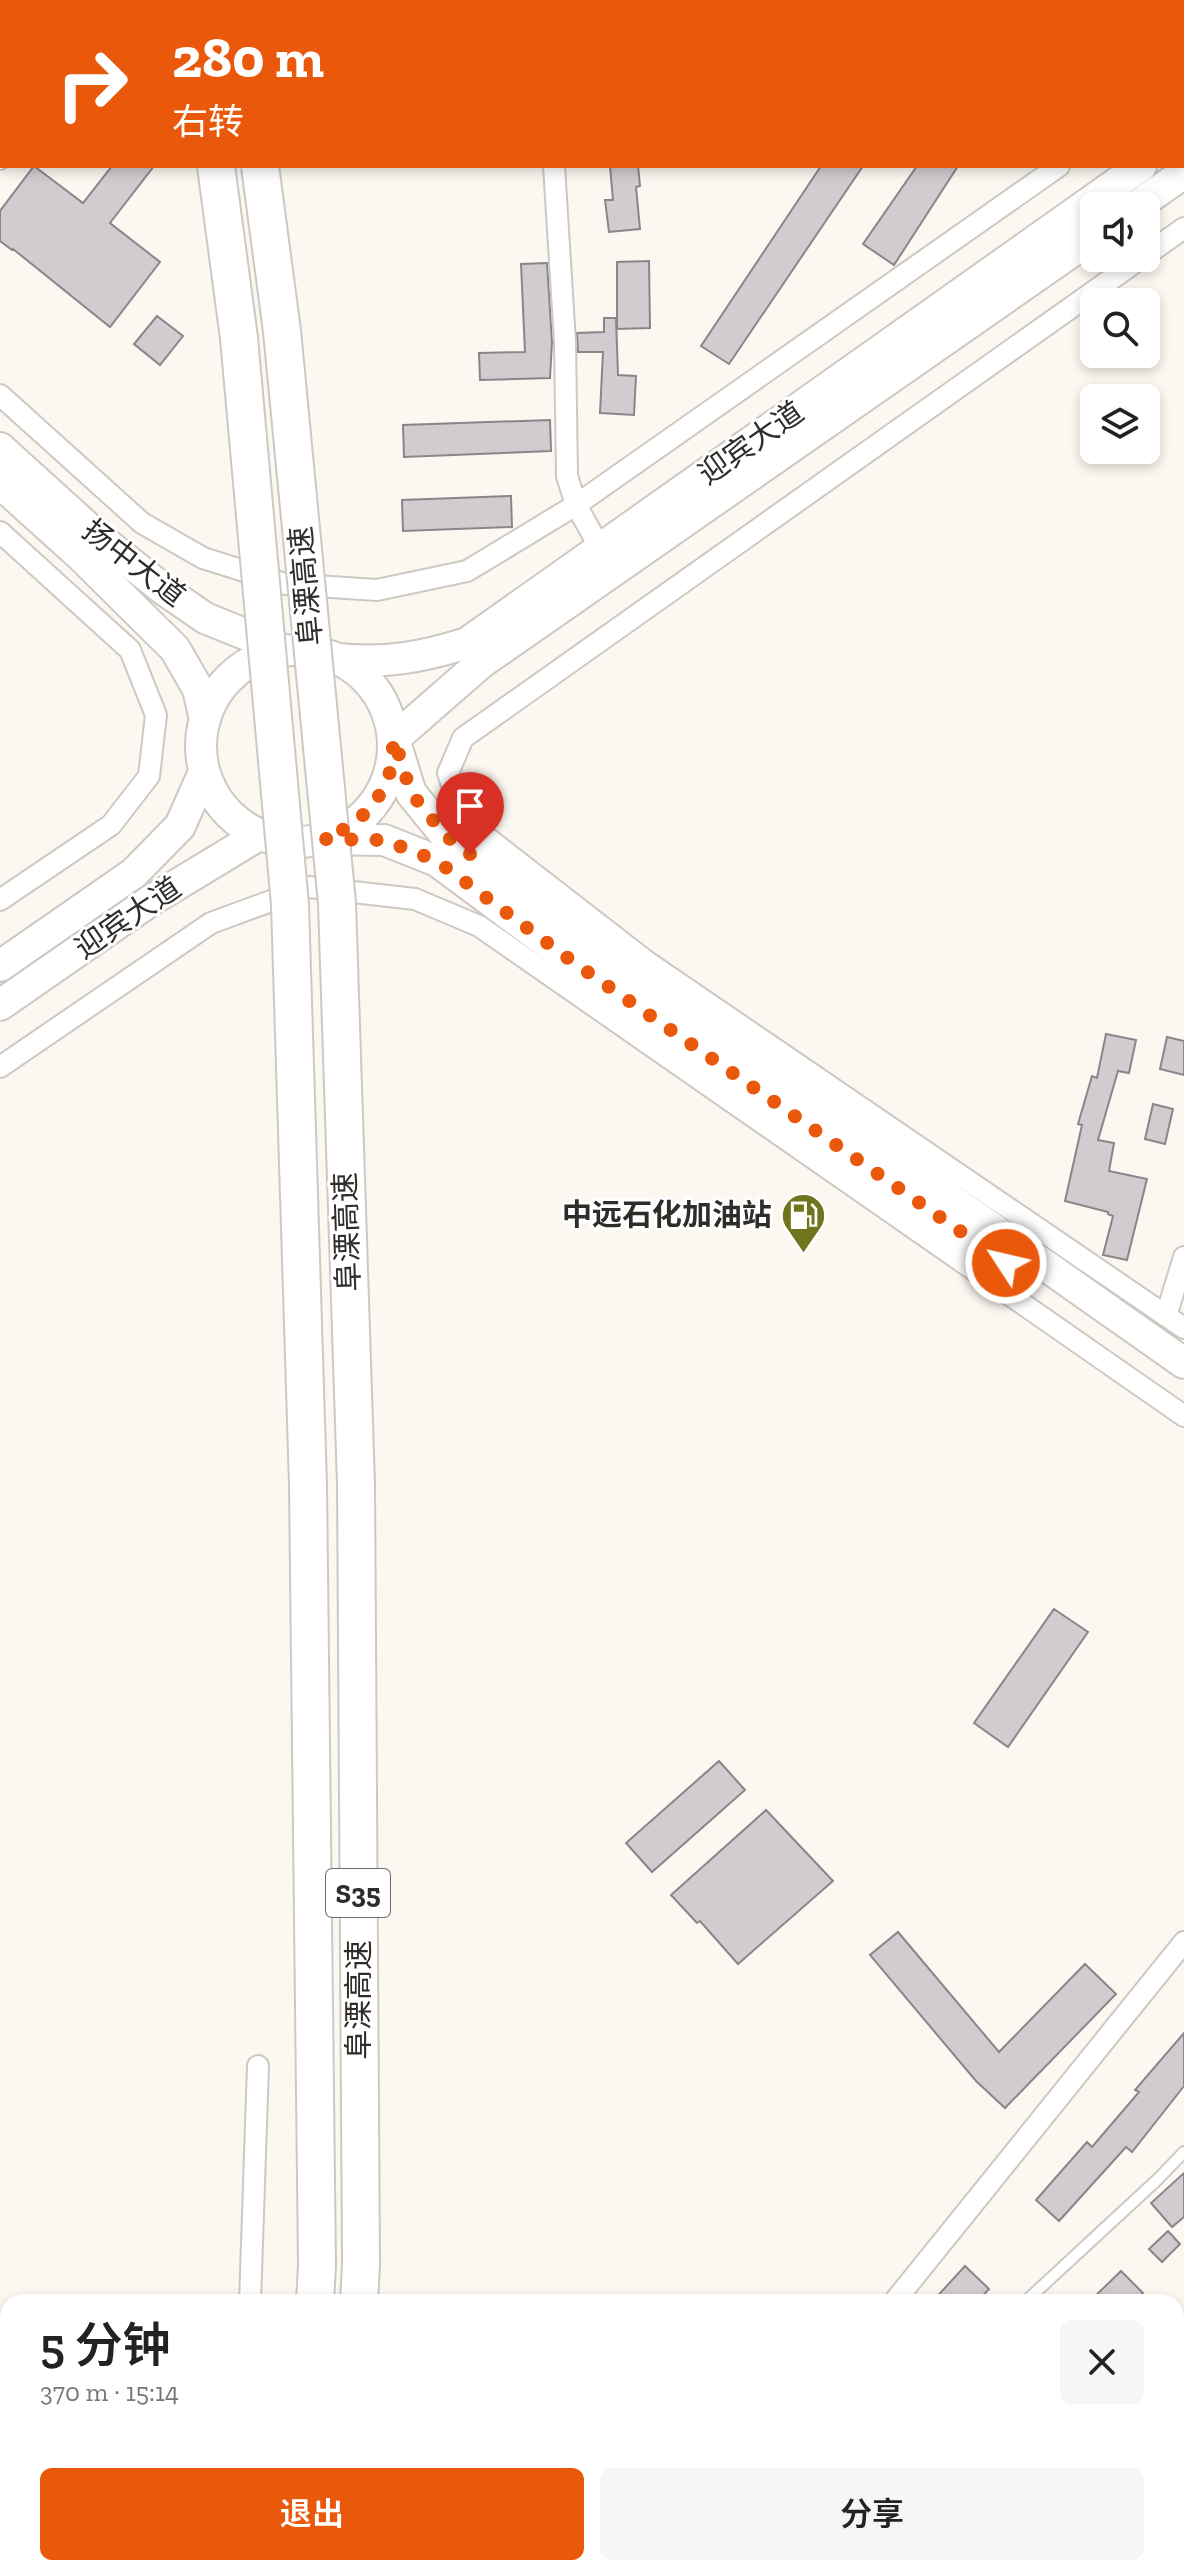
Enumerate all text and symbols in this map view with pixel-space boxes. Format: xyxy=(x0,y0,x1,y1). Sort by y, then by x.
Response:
text: 280 m xyxy=(172,24,324,91)
icon: right xyxy=(40,32,144,136)
text: 右转 xyxy=(172,100,244,143)
map controls xyxy=(1080,192,1160,464)
button: sound xyxy=(1080,192,1160,272)
button: search xyxy=(1080,288,1160,368)
button: layers xyxy=(1080,384,1160,464)
street label: 迎宾大道 xyxy=(692,394,810,492)
street label: 扬中大道 xyxy=(76,512,192,614)
street label: 阜溧高速 xyxy=(283,525,329,647)
pin xyxy=(436,772,504,854)
icon: arrive xyxy=(448,784,492,828)
street label: 迎宾大道 xyxy=(68,870,188,966)
street label: 阜溧高速 xyxy=(327,1171,367,1293)
fuel station icon: 中远石化加油站 xyxy=(779,1191,827,1254)
place label: 中远石化加油站 xyxy=(562,1197,772,1233)
position arrow xyxy=(964,1221,1048,1305)
road number: S35 xyxy=(326,1869,390,1917)
street label: 阜溧高速 xyxy=(341,1940,377,2060)
text: 5 分钟 xyxy=(40,2317,171,2374)
button: close xyxy=(1060,2320,1144,2404)
text: 370 m · 15:14 xyxy=(40,2376,179,2408)
button: 退出 xyxy=(40,2468,584,2560)
button: 分享 xyxy=(600,2468,1144,2560)

